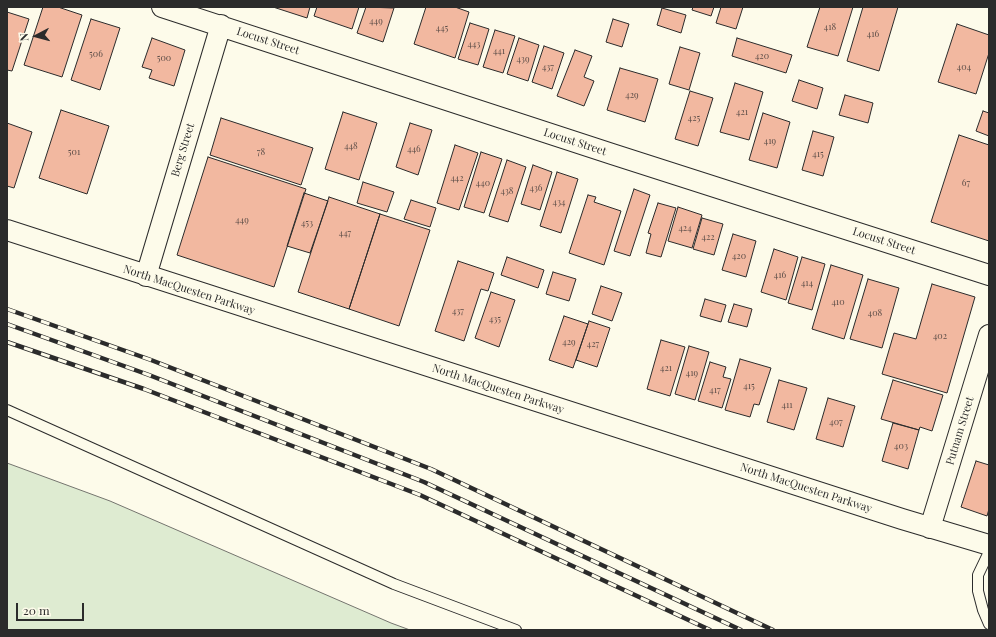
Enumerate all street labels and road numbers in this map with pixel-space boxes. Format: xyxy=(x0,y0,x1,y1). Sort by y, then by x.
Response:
street label: Locust Street xyxy=(235,25,301,57)
street label: Berg Street xyxy=(169,122,197,178)
street label: Locust Street xyxy=(542,126,608,158)
street label: Locust Street xyxy=(851,225,917,257)
street label: North MacQuesten Parkway xyxy=(122,262,256,318)
street label: North MacQuesten Parkway xyxy=(431,361,565,417)
street label: Putnam Street xyxy=(943,395,977,467)
street label: North MacQuesten Parkway xyxy=(739,460,873,516)

